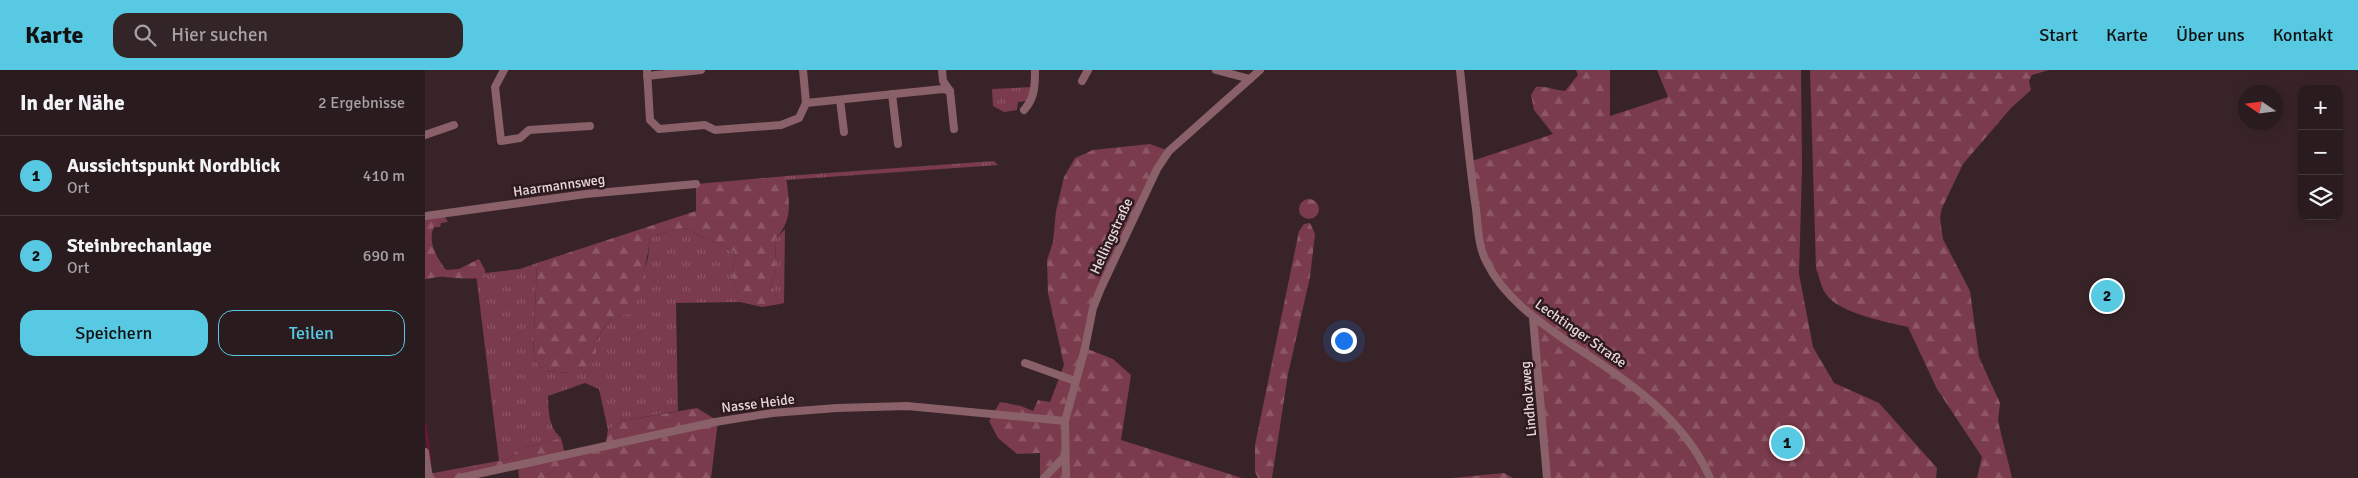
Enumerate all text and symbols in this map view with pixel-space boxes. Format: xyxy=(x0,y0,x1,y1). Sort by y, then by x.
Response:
search box xyxy=(113,13,463,58)
text: Karte xyxy=(25,20,83,50)
icon: search xyxy=(131,21,159,49)
text: Hier suchen xyxy=(171,23,268,47)
text: Start xyxy=(2039,24,2078,46)
text: Karte xyxy=(2106,24,2148,46)
text: Über uns xyxy=(2176,24,2245,46)
text: Kontakt xyxy=(2273,24,2333,46)
north arrow xyxy=(2238,85,2283,130)
map controls xyxy=(2298,85,2343,220)
button: + xyxy=(2298,85,2343,130)
text: In der Nähe xyxy=(20,90,125,116)
text: 2 Ergebnisse xyxy=(318,93,405,113)
button: − xyxy=(2298,130,2343,175)
text: Aussichtspunkt Nordblick xyxy=(67,154,280,178)
text: 1 xyxy=(32,166,40,186)
text: 410 m xyxy=(363,166,405,186)
street label: Haarmannsweg xyxy=(512,171,606,200)
button: layers xyxy=(2298,175,2343,220)
text: Ort xyxy=(67,178,89,198)
street label: Hellingstraße xyxy=(1086,195,1137,277)
text: Steinbrechanlage xyxy=(67,234,212,258)
text: 2 xyxy=(32,246,40,266)
text: 690 m xyxy=(363,246,405,266)
text: Ort xyxy=(67,258,89,278)
pin: 2 xyxy=(2091,277,2123,315)
street label: Lechtinger Straße xyxy=(1532,296,1630,371)
button: Speichern xyxy=(20,310,208,356)
button: Teilen xyxy=(218,310,405,356)
your location xyxy=(1331,328,1357,354)
street label: Lindholzweg xyxy=(1517,360,1540,437)
street label: Nasse Heide xyxy=(720,391,796,416)
pin: 1 xyxy=(1771,424,1803,462)

